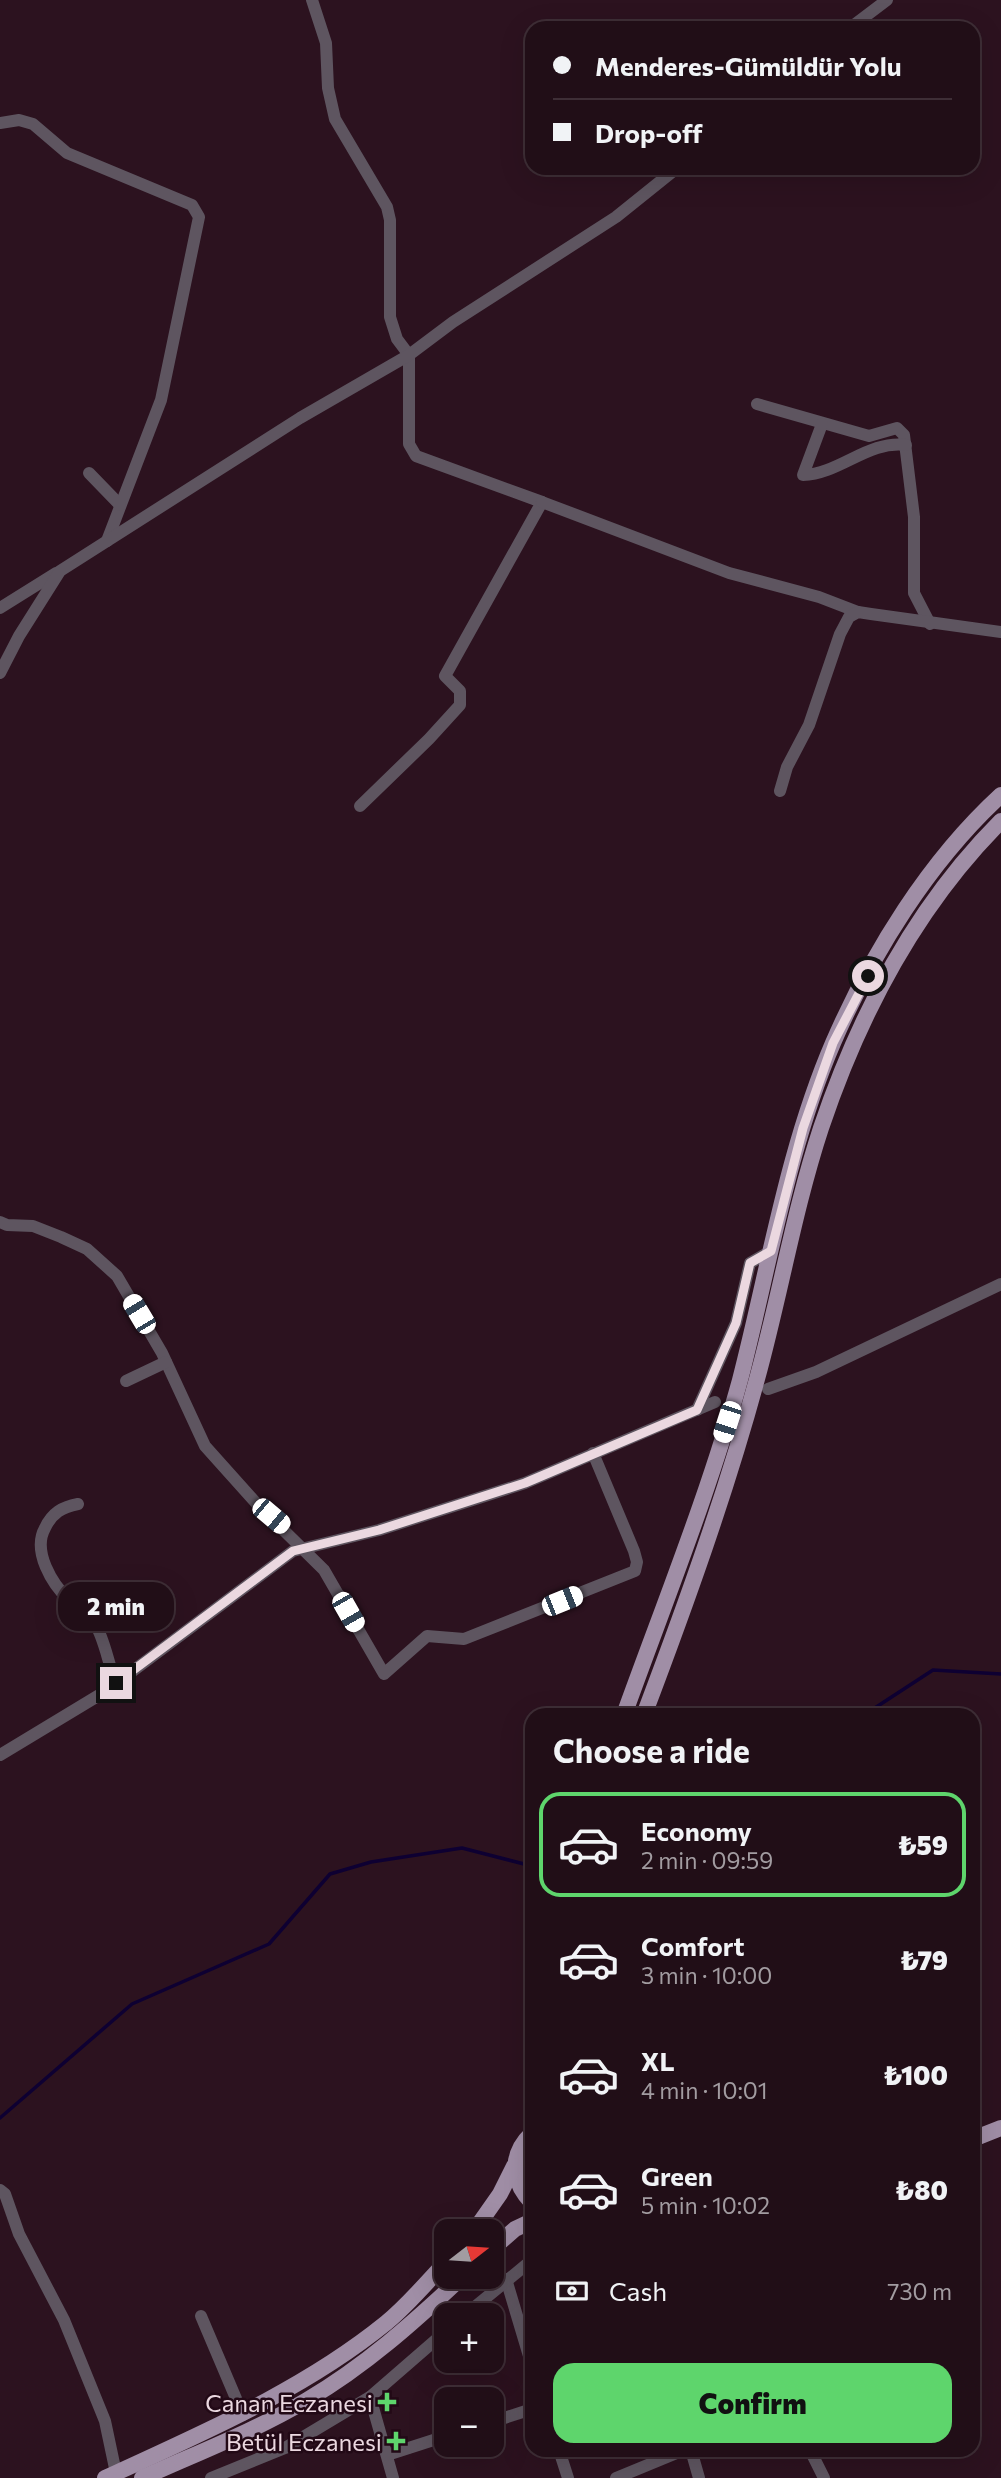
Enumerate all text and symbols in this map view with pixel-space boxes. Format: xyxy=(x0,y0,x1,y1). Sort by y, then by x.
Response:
text: Menderes-Gümüldür Yolu xyxy=(595,50,902,81)
text: Drop-off xyxy=(595,117,702,148)
route start xyxy=(852,960,884,992)
car xyxy=(120,1291,159,1337)
car xyxy=(711,1399,744,1445)
car xyxy=(249,1494,294,1538)
callout: 2 min xyxy=(58,1582,174,1630)
car xyxy=(539,1583,586,1619)
car xyxy=(329,1589,368,1635)
text: 2 min xyxy=(87,1592,145,1620)
route end xyxy=(100,1667,132,1699)
text: Choose a ride xyxy=(553,1730,750,1770)
icon: car xyxy=(557,1813,620,1876)
text: Economy xyxy=(641,1815,752,1846)
text: ₺59 xyxy=(898,1829,948,1860)
text: 2 min · 09:59 xyxy=(641,1846,773,1874)
icon: car xyxy=(557,1928,620,1991)
text: Comfort xyxy=(641,1930,744,1961)
text: ₺79 xyxy=(900,1944,948,1975)
text: 3 min · 10:00 xyxy=(641,1961,772,1989)
icon: car xyxy=(557,2043,620,2106)
text: XL xyxy=(641,2045,675,2076)
text: ₺100 xyxy=(883,2059,948,2090)
text: 4 min · 10:01 xyxy=(641,2076,768,2104)
icon: car xyxy=(557,2158,620,2221)
text: Green xyxy=(641,2160,713,2191)
text: ₺80 xyxy=(895,2174,948,2205)
text: 5 min · 10:02 xyxy=(641,2191,770,2219)
north arrow xyxy=(434,2219,504,2289)
map controls xyxy=(434,2219,504,2457)
icon: cash xyxy=(553,2272,591,2310)
text: Cash xyxy=(609,2275,667,2306)
text: 730 m xyxy=(887,2277,952,2305)
button: + xyxy=(434,2303,504,2373)
button: Confirm xyxy=(553,2363,952,2443)
button: − xyxy=(434,2387,504,2457)
place label: Canan Eczanesi xyxy=(205,2388,373,2417)
marker: Canan Eczanesi xyxy=(379,2394,395,2410)
place label: Betül Eczanesi xyxy=(226,2427,382,2456)
marker: Betül Eczanesi xyxy=(388,2433,404,2449)

